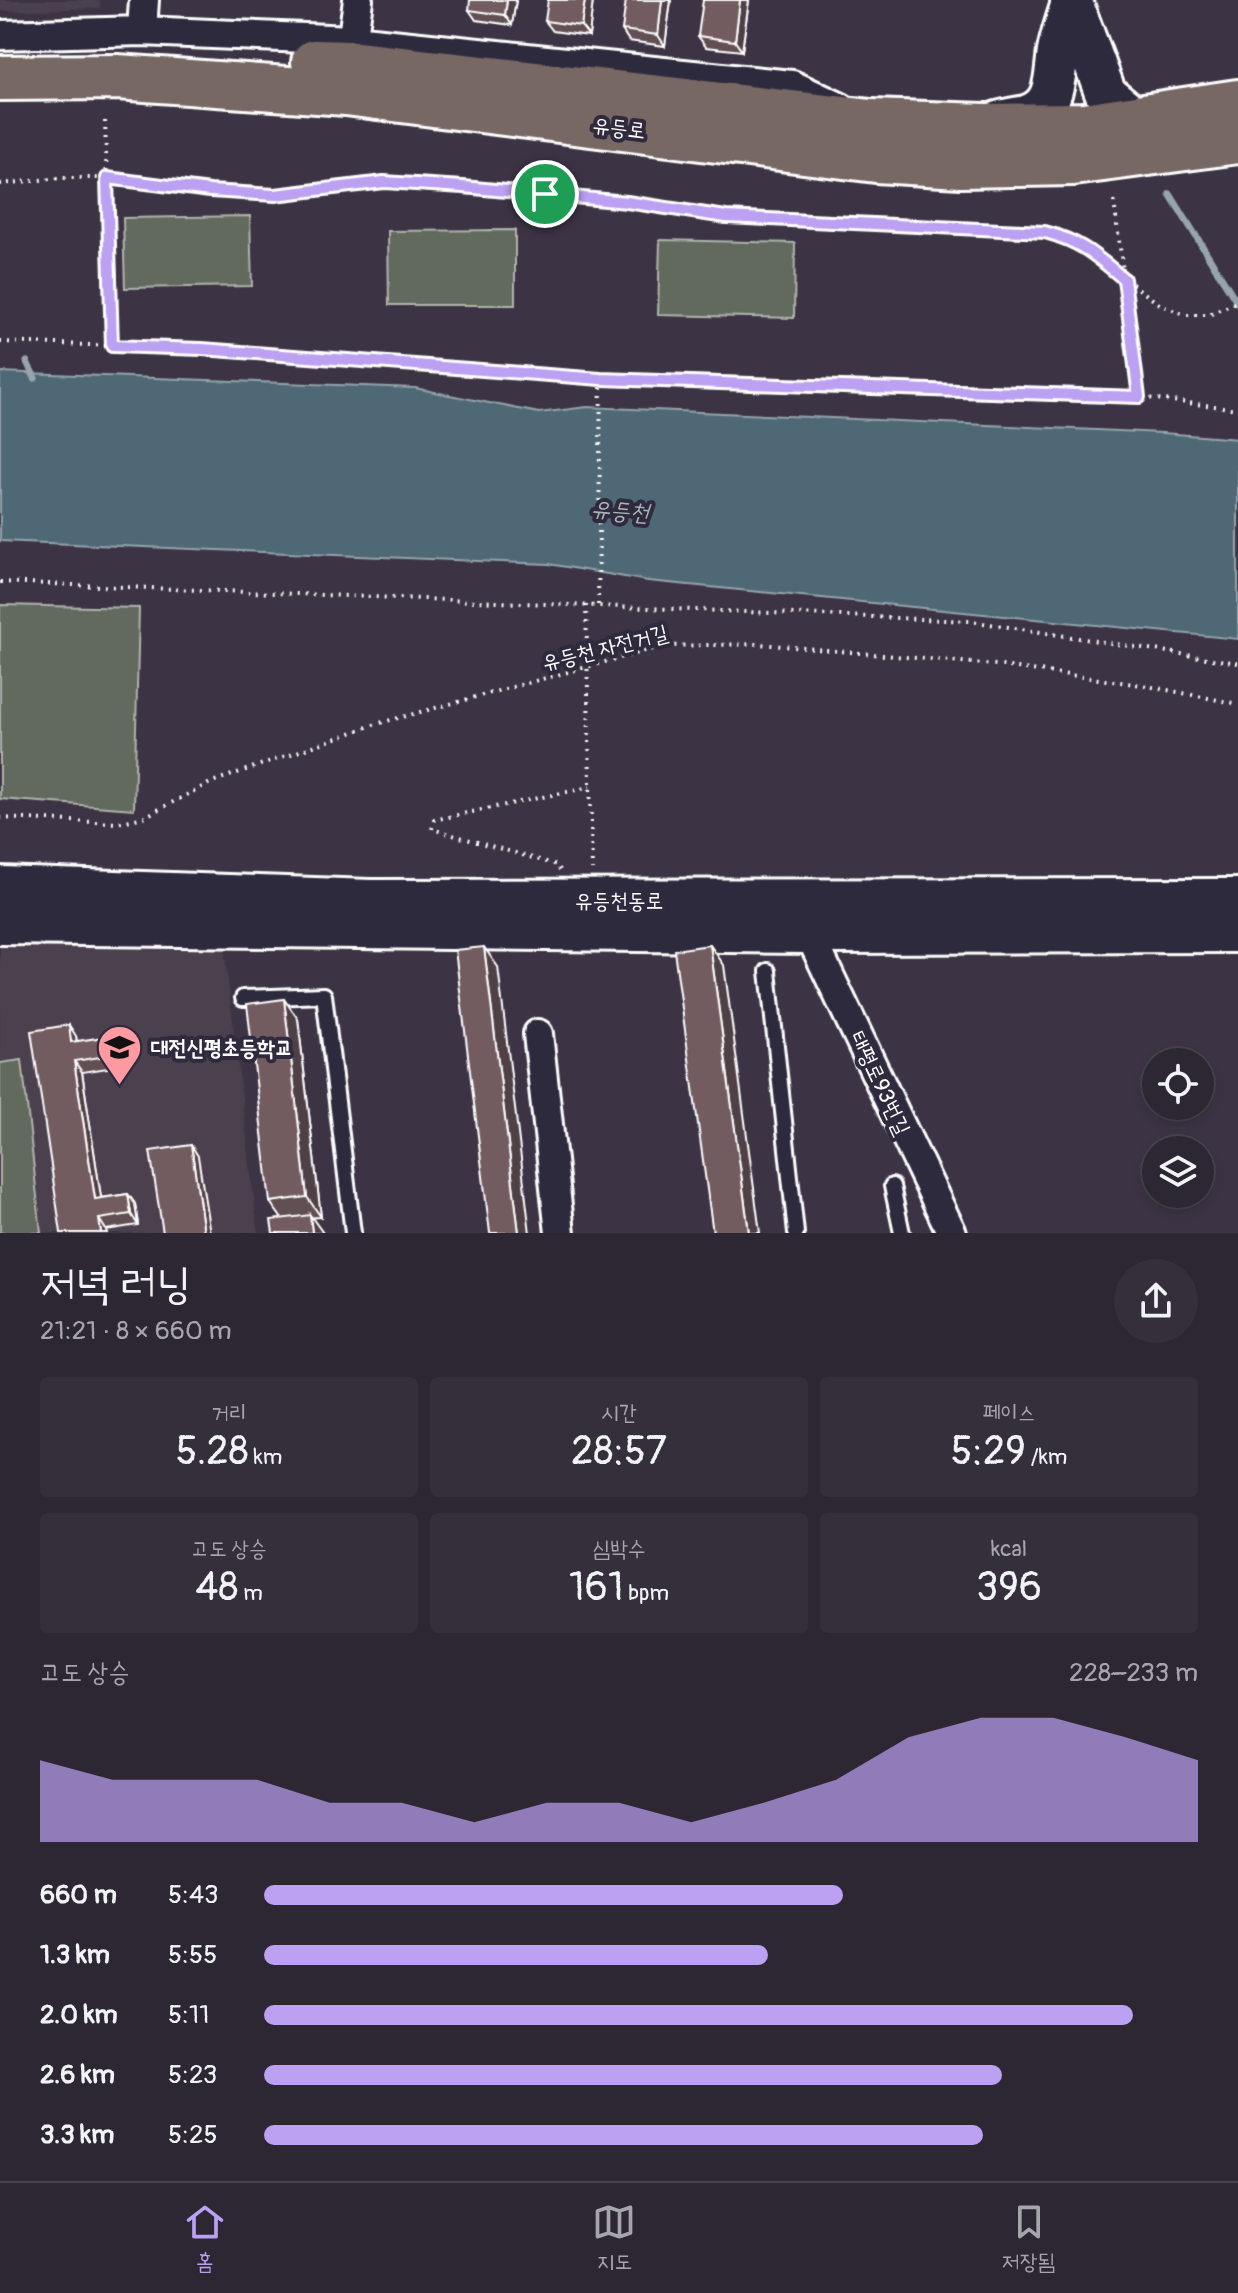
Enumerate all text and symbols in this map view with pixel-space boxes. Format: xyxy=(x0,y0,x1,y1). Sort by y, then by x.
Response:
street label: 유등로 xyxy=(591,111,647,145)
pin xyxy=(511,160,579,228)
icon: arrive xyxy=(523,172,567,216)
water label: 유등천 xyxy=(590,494,653,528)
street label: 유등천 자전거길 xyxy=(539,619,671,677)
street label: 유등천동로 xyxy=(575,887,663,915)
school or university icon: 대전신평초등학교 xyxy=(96,1024,144,1087)
street label: 태평로93번길 xyxy=(844,1026,917,1140)
place label: 대전신평초등학교 xyxy=(151,1034,293,1062)
map controls xyxy=(1142,1048,1214,1208)
button: locate xyxy=(1142,1048,1214,1120)
button: layers xyxy=(1142,1136,1214,1208)
text: 저녁 러닝 xyxy=(40,1257,191,1312)
button: share xyxy=(1114,1259,1198,1343)
text: 21:21 · 8 × 660 m xyxy=(40,1315,231,1347)
text: 거리 xyxy=(211,1399,247,1427)
text: 시간 xyxy=(601,1399,637,1427)
text: 페이스 xyxy=(982,1399,1036,1427)
text: 5.28 xyxy=(176,1427,249,1476)
text: 28:57 xyxy=(571,1427,667,1476)
text: 5:29 xyxy=(951,1427,1026,1476)
text: km xyxy=(249,1443,282,1471)
text: /km xyxy=(1026,1443,1067,1471)
text: 고도 상승 xyxy=(191,1535,267,1563)
text: 심박수 xyxy=(592,1535,646,1563)
text: kcal xyxy=(991,1535,1027,1563)
text: 48 xyxy=(195,1563,239,1612)
text: 161 xyxy=(569,1563,624,1612)
text: 396 xyxy=(976,1563,1042,1612)
text: m xyxy=(239,1579,263,1607)
text: bpm xyxy=(624,1579,669,1607)
text: 고도 상승 xyxy=(40,1657,129,1689)
text: 228–233 m xyxy=(1069,1657,1198,1689)
text: 660 m xyxy=(40,1879,117,1911)
text: 5:43 xyxy=(168,1879,219,1911)
text: 1.3 km xyxy=(40,1939,110,1971)
text: 5:55 xyxy=(168,1939,217,1971)
text: 2.0 km xyxy=(40,1999,118,2031)
text: 5:11 xyxy=(168,1999,209,2031)
text: 2.6 km xyxy=(40,2059,115,2091)
text: 5:23 xyxy=(168,2059,217,2091)
text: 3.3 km xyxy=(40,2119,114,2151)
text: 5:25 xyxy=(168,2119,218,2151)
tab: 홈 xyxy=(183,2200,227,2276)
tab: 지도 xyxy=(592,2200,636,2276)
tab: 저장됨 xyxy=(1002,2200,1055,2276)

